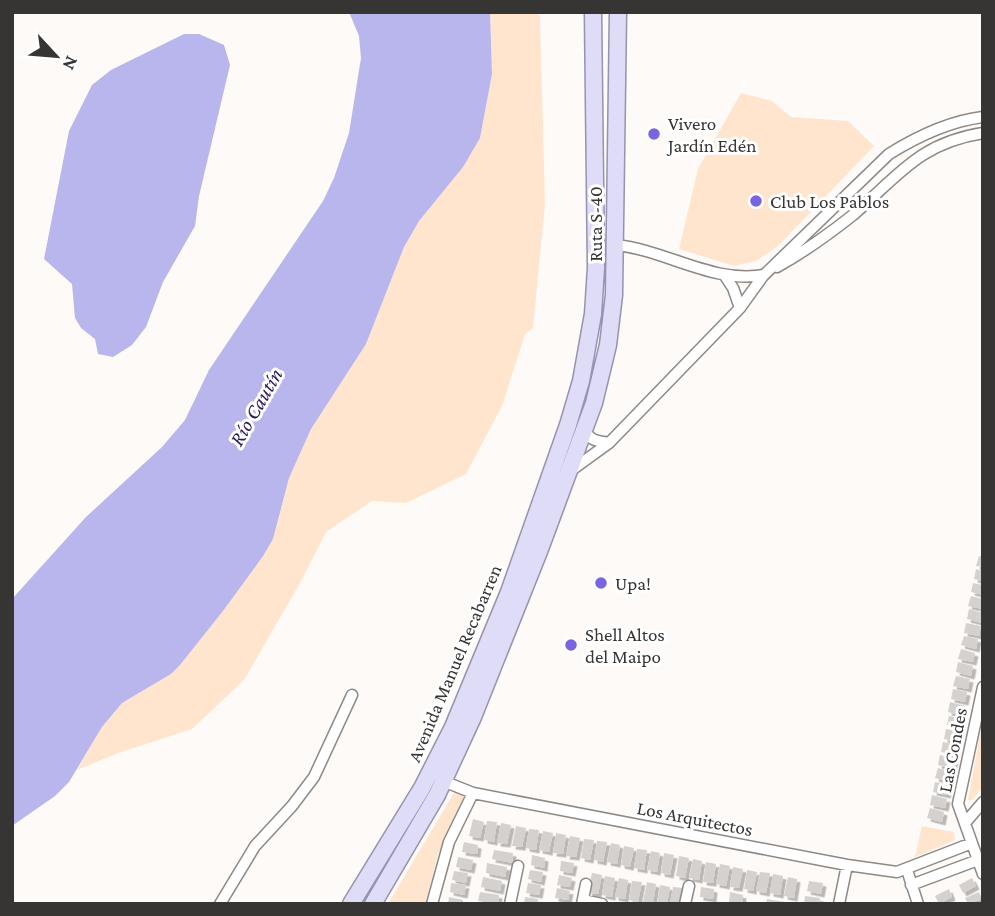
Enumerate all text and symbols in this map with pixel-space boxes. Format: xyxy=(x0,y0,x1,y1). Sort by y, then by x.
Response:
north arrow xyxy=(21,21,91,91)
text: N xyxy=(59,53,83,74)
place label: Vivero Jardín Edén xyxy=(666,113,756,156)
marker: Vivero Jardín Edén xyxy=(646,126,662,142)
street label: Ruta S-40 xyxy=(585,186,606,262)
place label: Club Los Pablos xyxy=(770,191,889,212)
marker: Club Los Pablos xyxy=(748,193,764,209)
water label: Río Cautín xyxy=(224,364,288,450)
street label: Avenida Manuel Recabarren xyxy=(403,561,506,765)
place label: Upa! xyxy=(615,573,651,594)
marker: Upa! xyxy=(593,575,609,591)
place label: Shell Altos del Maipo xyxy=(585,624,665,667)
marker: Shell Altos del Maipo xyxy=(563,637,579,653)
street label: Las Condes xyxy=(934,706,971,794)
street label: Los Arquitectos xyxy=(635,797,754,840)

